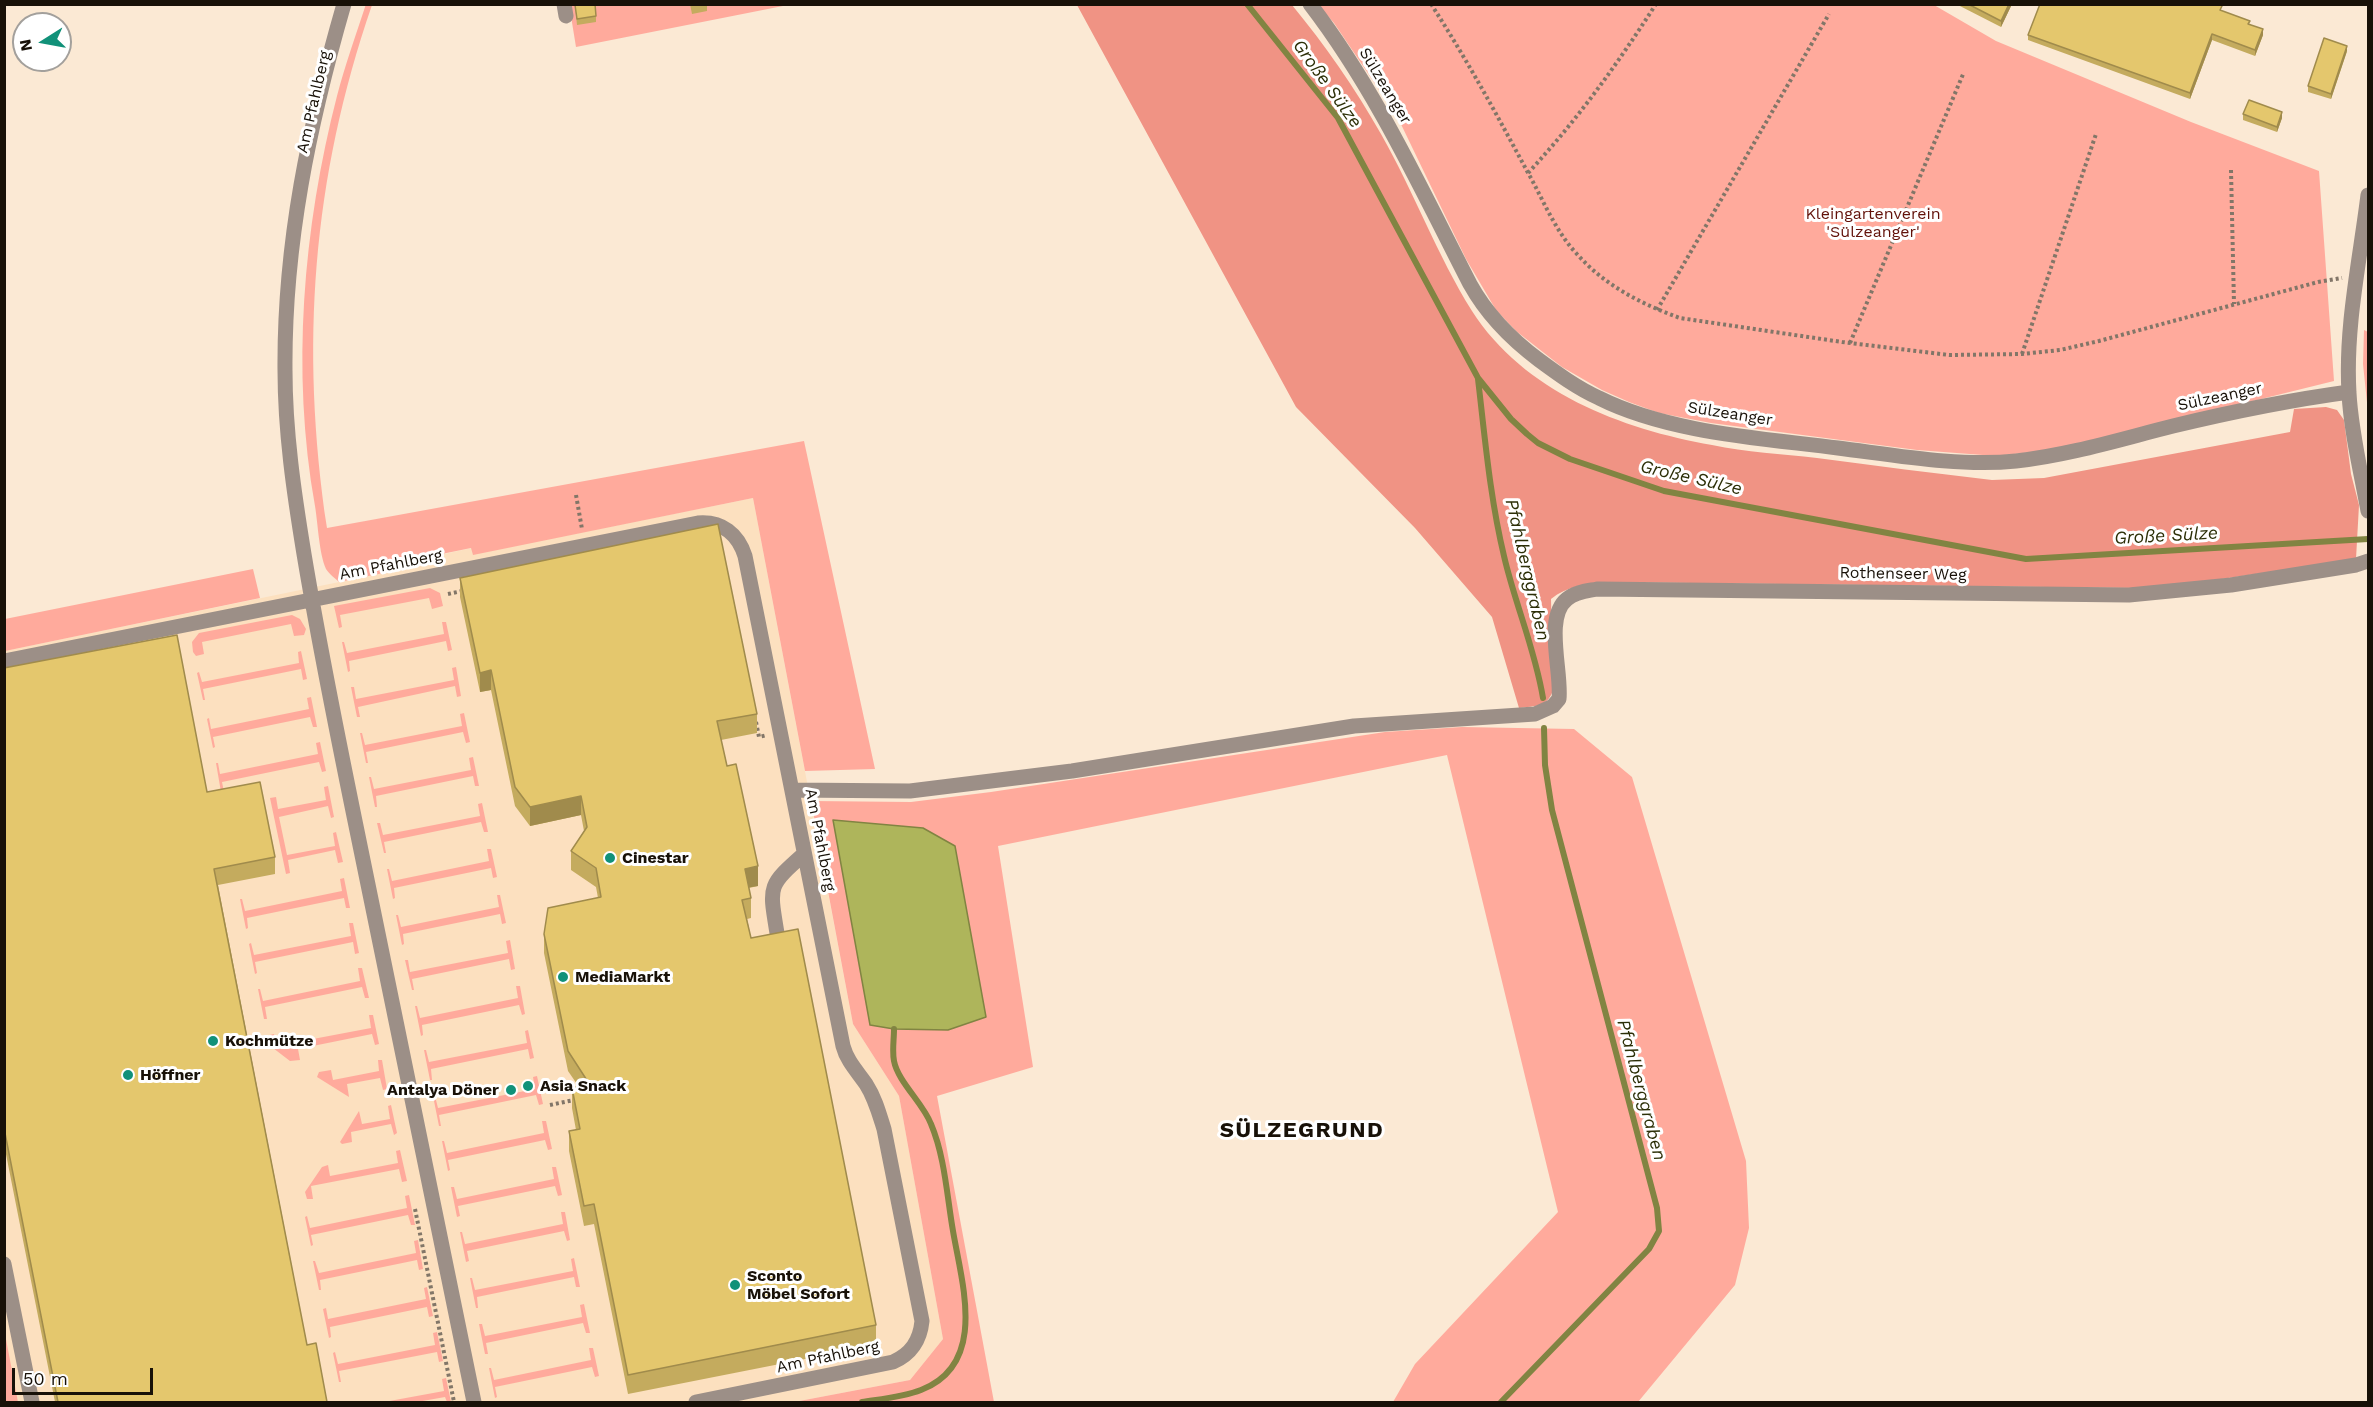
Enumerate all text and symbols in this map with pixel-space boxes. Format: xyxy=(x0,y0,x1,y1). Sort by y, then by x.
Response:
north arrow xyxy=(12,12,72,72)
water label: Große Sülze xyxy=(1288,36,1366,132)
text: N xyxy=(15,38,36,53)
street label: Sülzeanger xyxy=(1355,44,1415,128)
street label: Am Pfahlberg xyxy=(293,49,335,155)
park label: Kleingartenverein 'Sülzeanger' xyxy=(1805,204,1941,242)
street label: Sülzeanger xyxy=(2176,379,2264,415)
street label: Sülzeanger xyxy=(1686,398,1774,430)
water label: Große Sülze xyxy=(1638,456,1744,500)
water label: Pfahlberggraben xyxy=(1500,497,1554,643)
water label: Große Sülze xyxy=(2114,522,2218,550)
street label: Am Pfahlberg xyxy=(338,546,444,584)
street label: Rothenseer Weg xyxy=(1839,563,1967,585)
street label: Am Pfahlberg xyxy=(801,787,839,893)
place label: Cinestar xyxy=(622,848,689,868)
marker: Cinestar xyxy=(603,851,617,865)
place label: MediaMarkt xyxy=(575,967,670,987)
marker: MediaMarkt xyxy=(556,970,570,984)
water label: Pfahlberggraben xyxy=(1612,1017,1670,1163)
place label: Kochmütze xyxy=(225,1031,313,1051)
marker: Kochmütze xyxy=(206,1034,220,1048)
place label: Höffner xyxy=(140,1065,200,1085)
marker: Höffner xyxy=(121,1068,135,1082)
place label: Asia Snack xyxy=(540,1076,626,1096)
marker: Asia Snack xyxy=(521,1079,535,1093)
place label: Antalya Döner xyxy=(387,1080,499,1100)
marker: Antalya Döner xyxy=(504,1083,518,1097)
district label: SÜLZEGRUND xyxy=(1220,1118,1384,1144)
place label: Sconto Möbel Sofort xyxy=(747,1266,850,1304)
marker: Sconto Möbel Sofort xyxy=(728,1278,742,1292)
street label: Am Pfahlberg xyxy=(775,1337,881,1377)
scale bar xyxy=(15,1356,156,1394)
text: 50 m xyxy=(23,1368,68,1389)

